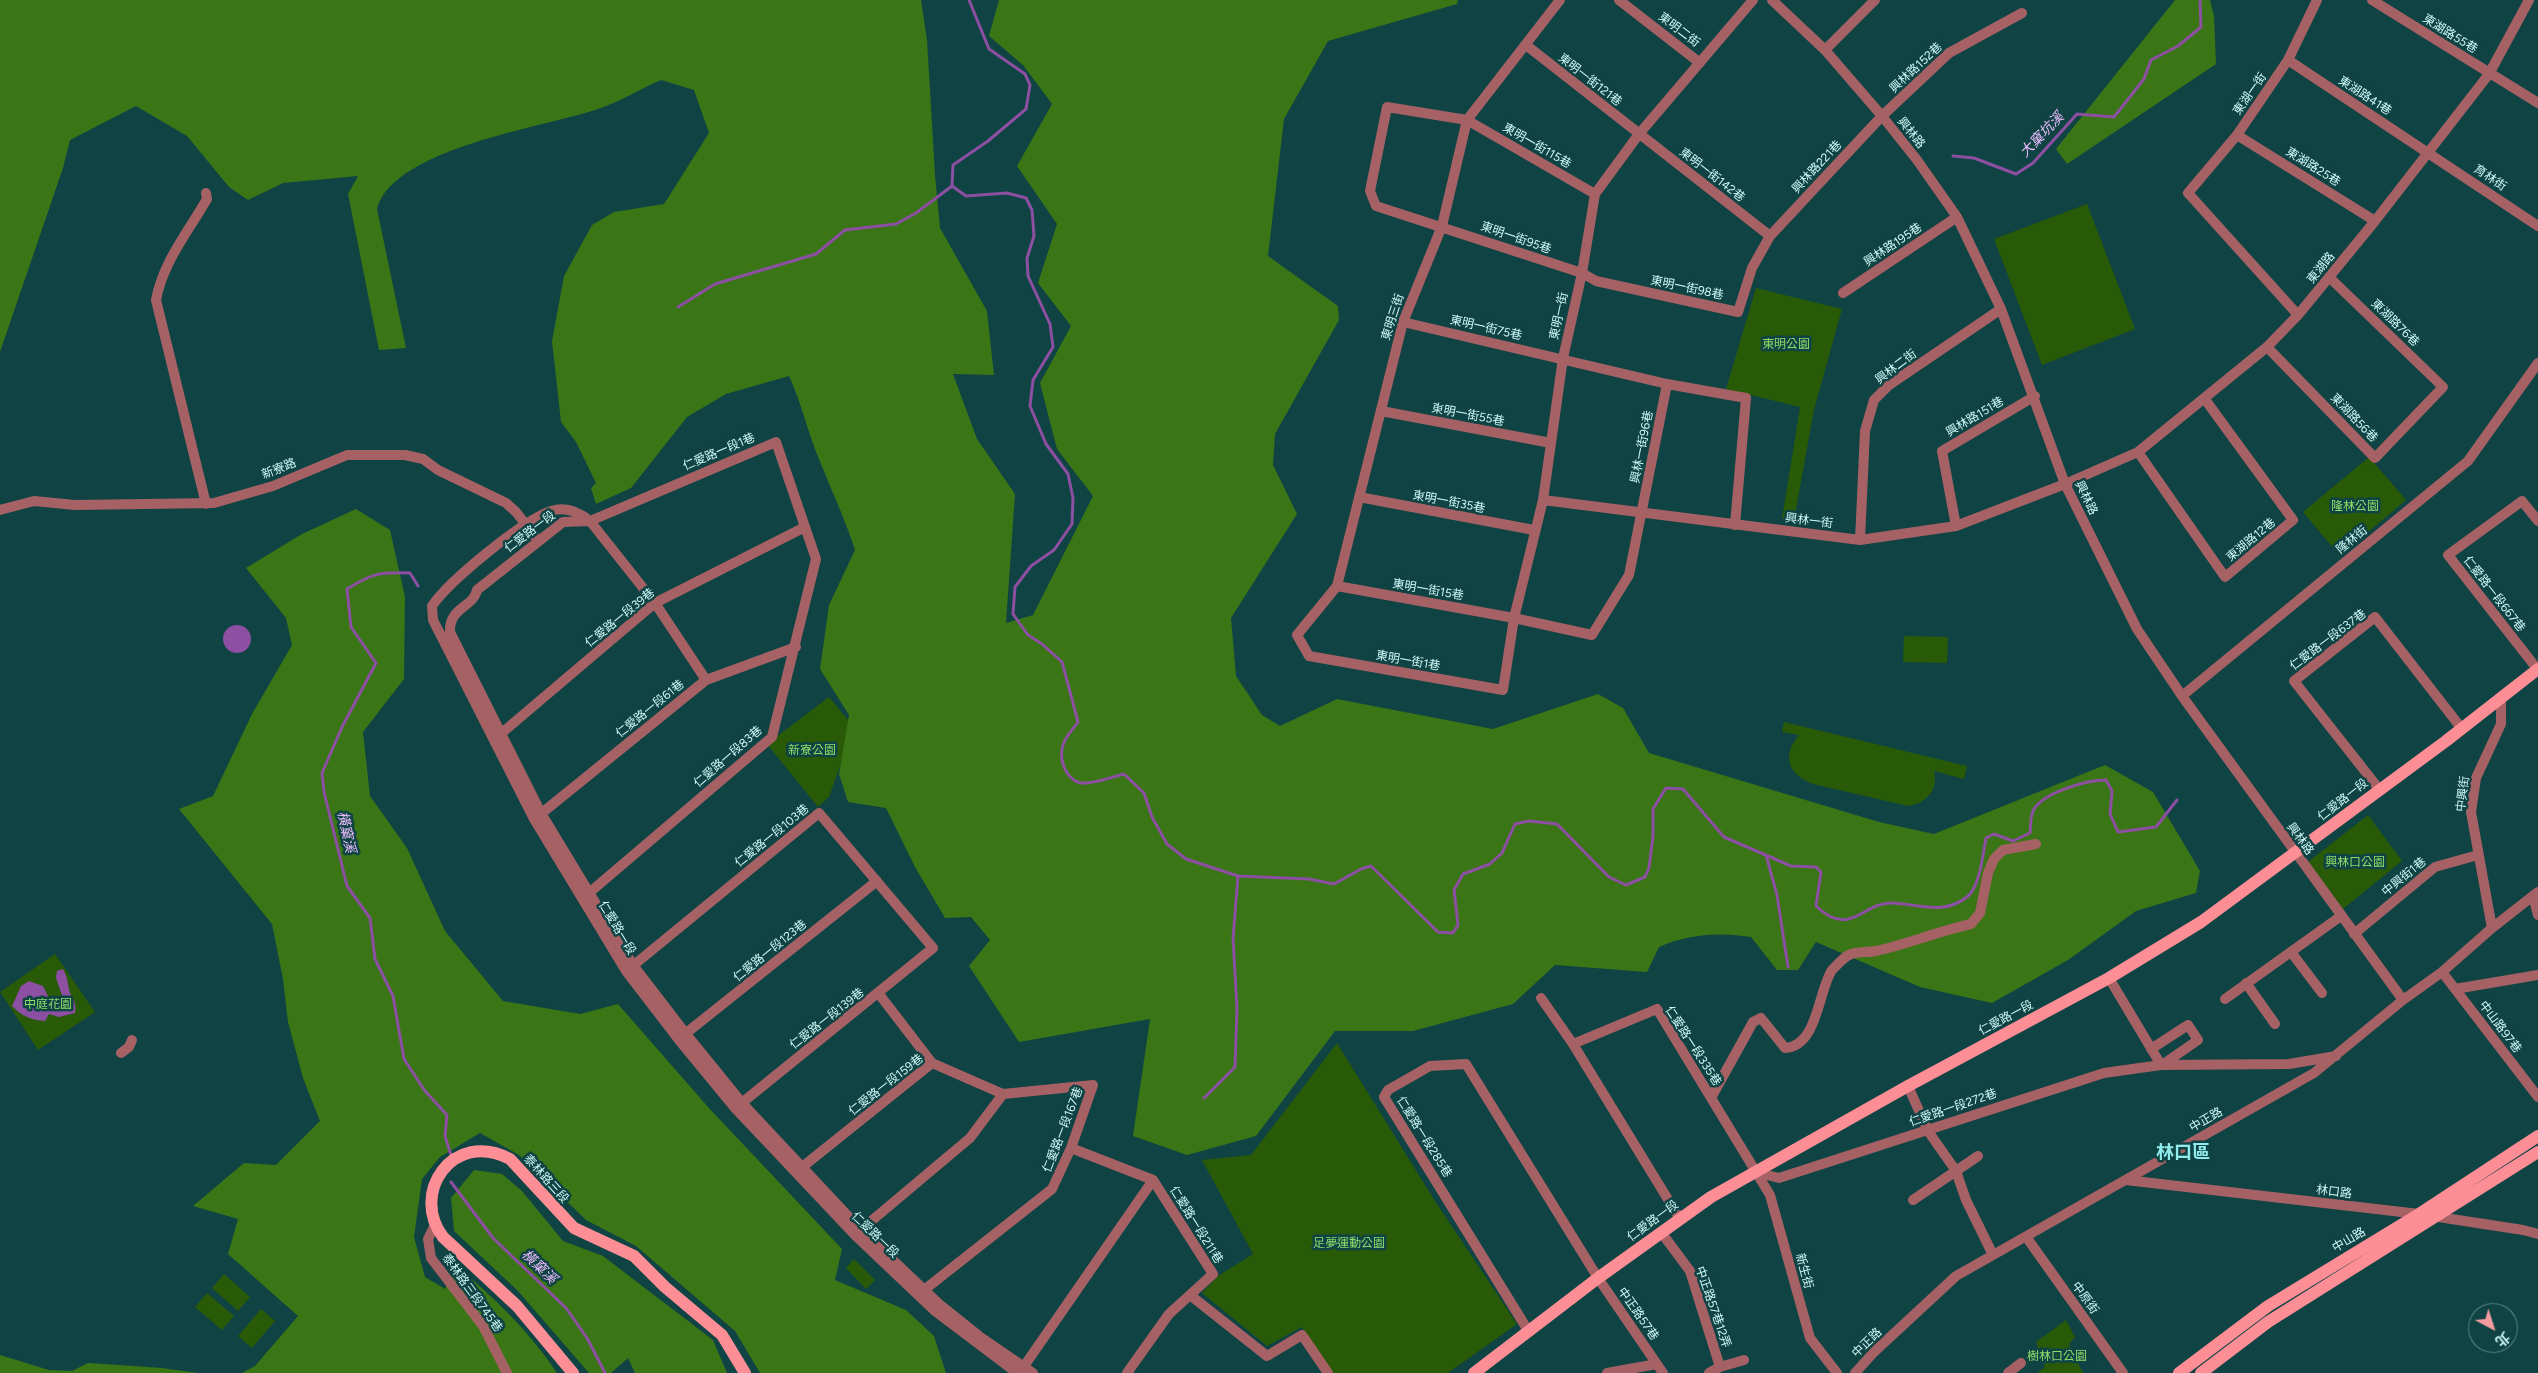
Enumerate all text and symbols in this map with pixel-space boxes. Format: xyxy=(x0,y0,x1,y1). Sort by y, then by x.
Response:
street label: 東明二街 xyxy=(1655,10,1703,50)
street label: 東湖路55巷 xyxy=(2420,12,2480,56)
street label: 興林路152巷 xyxy=(1887,40,1945,96)
street label: 東明一街121巷 xyxy=(1555,51,1625,109)
street label: 東湖一街 xyxy=(2230,70,2270,118)
street label: 東湖路41巷 xyxy=(2336,74,2394,118)
water label: 大窠坑溪 xyxy=(2017,109,2067,161)
street label: 興林路 xyxy=(1894,114,1928,152)
street label: 東明一街115巷 xyxy=(1500,121,1574,171)
street label: 興林路221巷 xyxy=(1789,138,1845,196)
street label: 東明一街142巷 xyxy=(1676,145,1748,205)
street label: 東湖路25巷 xyxy=(2283,145,2343,189)
street label: 育林街 xyxy=(2471,162,2509,194)
street label: 東明一街95巷 xyxy=(1479,219,1553,257)
street label: 興林路195巷 xyxy=(1861,220,1925,270)
street label: 東湖路 xyxy=(2304,249,2338,287)
street label: 東明一街98巷 xyxy=(1649,273,1725,303)
street label: 東明一街 xyxy=(1547,291,1571,341)
street label: 東明三街 xyxy=(1379,292,1407,342)
street label: 東湖路76巷 xyxy=(2368,297,2422,349)
street label: 東明一街75巷 xyxy=(1449,313,1523,343)
park label: 東明公園 xyxy=(1762,337,1810,351)
street label: 興林二街 xyxy=(1872,347,1920,387)
street label: 東湖路56巷 xyxy=(2327,391,2381,445)
street label: 興林路151巷 xyxy=(1944,394,2006,440)
street label: 東明一街55巷 xyxy=(1430,401,1506,429)
street label: 興林一街96巷 xyxy=(1628,410,1656,484)
street label: 仁愛路一段1巷 xyxy=(681,430,757,474)
street label: 新寮路 xyxy=(260,456,298,482)
street label: 興林路 xyxy=(2072,479,2100,517)
street label: 東明一街35巷 xyxy=(1412,488,1486,516)
park label: 隆林公園 xyxy=(2331,499,2379,513)
street label: 仁愛路一段 xyxy=(502,508,558,556)
street label: 興林一街 xyxy=(1784,511,1834,531)
street label: 東湖路12巷 xyxy=(2224,515,2278,565)
street label: 隆林街 xyxy=(2333,523,2371,557)
street label: 仁愛路一段667巷 xyxy=(2460,553,2528,635)
street label: 東明一街15巷 xyxy=(1391,577,1465,603)
street label: 仁愛路一段39巷 xyxy=(582,586,658,650)
street label: 仁愛路一段637巷 xyxy=(2287,607,2369,673)
street label: 東明一街1巷 xyxy=(1375,648,1441,674)
street label: 仁愛路一段61巷 xyxy=(613,677,687,741)
street label: 仁愛路一段83巷 xyxy=(691,723,765,791)
park label: 新寮公園 xyxy=(788,743,836,757)
street label: 中興街 xyxy=(2454,775,2472,813)
street label: 仁愛路一段 xyxy=(2315,776,2371,824)
street label: 仁愛路一段103巷 xyxy=(732,802,812,870)
water label: 橫窠溪 xyxy=(333,810,359,854)
street label: 興林路 xyxy=(2284,820,2316,858)
park label: 興林口公園 xyxy=(2325,855,2385,869)
street label: 中興街1巷 xyxy=(2379,855,2429,899)
street label: 仁愛路一段 xyxy=(595,899,639,957)
street label: 仁愛路一段123巷 xyxy=(730,917,810,985)
street label: 仁愛路一段139巷 xyxy=(787,986,867,1052)
park label: 中庭花園 xyxy=(24,997,72,1011)
street label: 仁愛路一段 xyxy=(1976,998,2036,1038)
street label: 中山路97巷 xyxy=(2476,998,2524,1056)
street label: 仁愛路一段335巷 xyxy=(1662,1004,1724,1088)
street label: 仁愛路一段159巷 xyxy=(846,1051,926,1119)
street label: 仁愛路一段167巷 xyxy=(1040,1085,1086,1175)
street label: 仁愛路一段272巷 xyxy=(1907,1086,1999,1130)
street label: 仁愛路一段285巷 xyxy=(1393,1094,1455,1180)
street label: 中正路 xyxy=(2187,1105,2225,1135)
district label: 林口區 xyxy=(2156,1142,2210,1164)
street label: 泰林路三段 xyxy=(521,1152,571,1206)
street label: 林口路 xyxy=(2315,1183,2353,1201)
street label: 仁愛路一段211巷 xyxy=(1166,1184,1226,1266)
street label: 仁愛路一段 xyxy=(1624,1198,1682,1244)
street label: 仁愛路一段 xyxy=(848,1209,902,1261)
street label: 中山路 xyxy=(2330,1225,2368,1255)
park label: 足夢運動公園 xyxy=(1313,1236,1385,1250)
water label: 橫窠溪 xyxy=(518,1246,560,1288)
street label: 泰林路三段745巷 xyxy=(439,1251,505,1335)
street label: 新生街 xyxy=(1792,1252,1816,1290)
street label: 中正路57巷12弄 xyxy=(1692,1264,1734,1350)
street label: 中原街 xyxy=(2069,1279,2101,1317)
street label: 中正路57巷 xyxy=(1615,1285,1661,1343)
north arrow xyxy=(2468,1303,2518,1353)
street label: 中正路 xyxy=(1849,1325,1885,1361)
text: 北 xyxy=(2491,1328,2513,1350)
park label: 樹林口公園 xyxy=(2027,1349,2087,1363)

